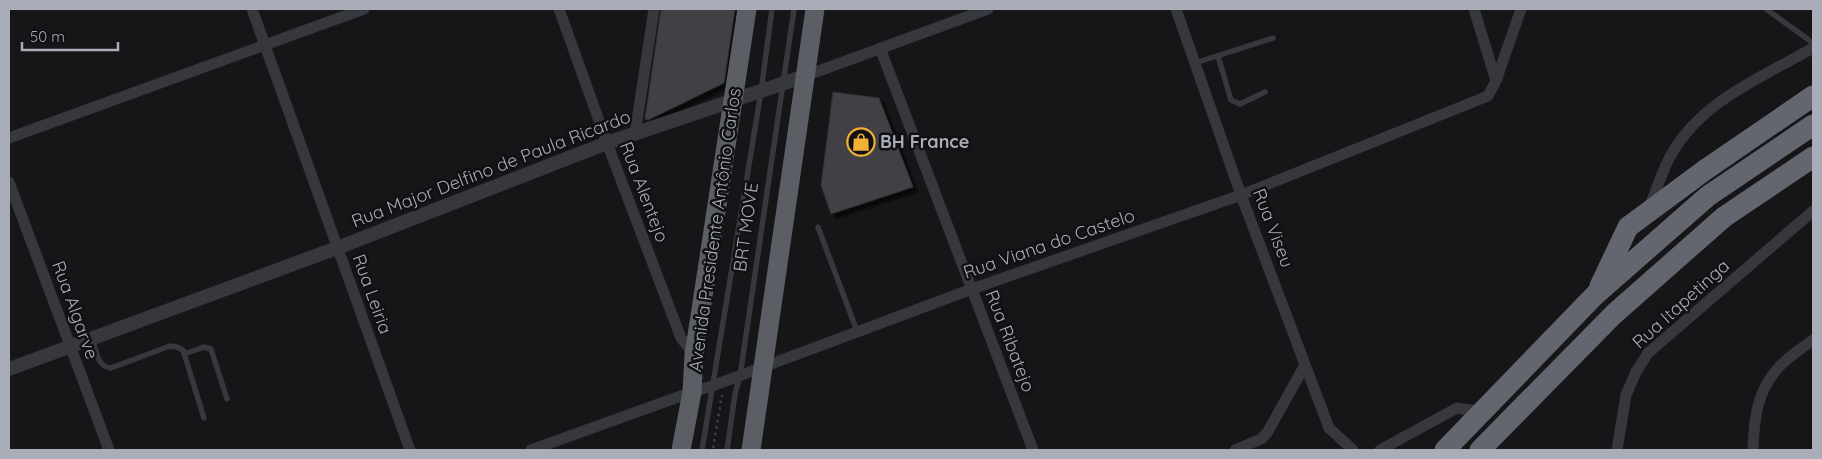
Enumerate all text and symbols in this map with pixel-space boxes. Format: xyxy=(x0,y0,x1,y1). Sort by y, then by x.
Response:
scale bar xyxy=(22,20,119,52)
text: 50 m xyxy=(30,27,65,46)
street label: Avenida Presidente Antônio Carlos xyxy=(683,87,746,373)
street label: Rua Major Delfino de Paula Ricardo xyxy=(348,105,634,233)
shop icon: BH France xyxy=(846,127,876,157)
place label: BH France xyxy=(880,130,969,153)
street label: Rua Alentejo xyxy=(615,138,674,245)
street label: BRT MOVE xyxy=(728,181,763,273)
street label: Rua Viseu xyxy=(1248,185,1299,271)
street label: Rua Viana do Castelo xyxy=(960,203,1138,284)
street label: Rua Leiria xyxy=(347,251,398,337)
street label: Rua Itapetinga xyxy=(1627,254,1734,353)
street label: Rua Algarve xyxy=(47,257,104,362)
street label: Rua Ribatejo xyxy=(980,286,1040,395)

